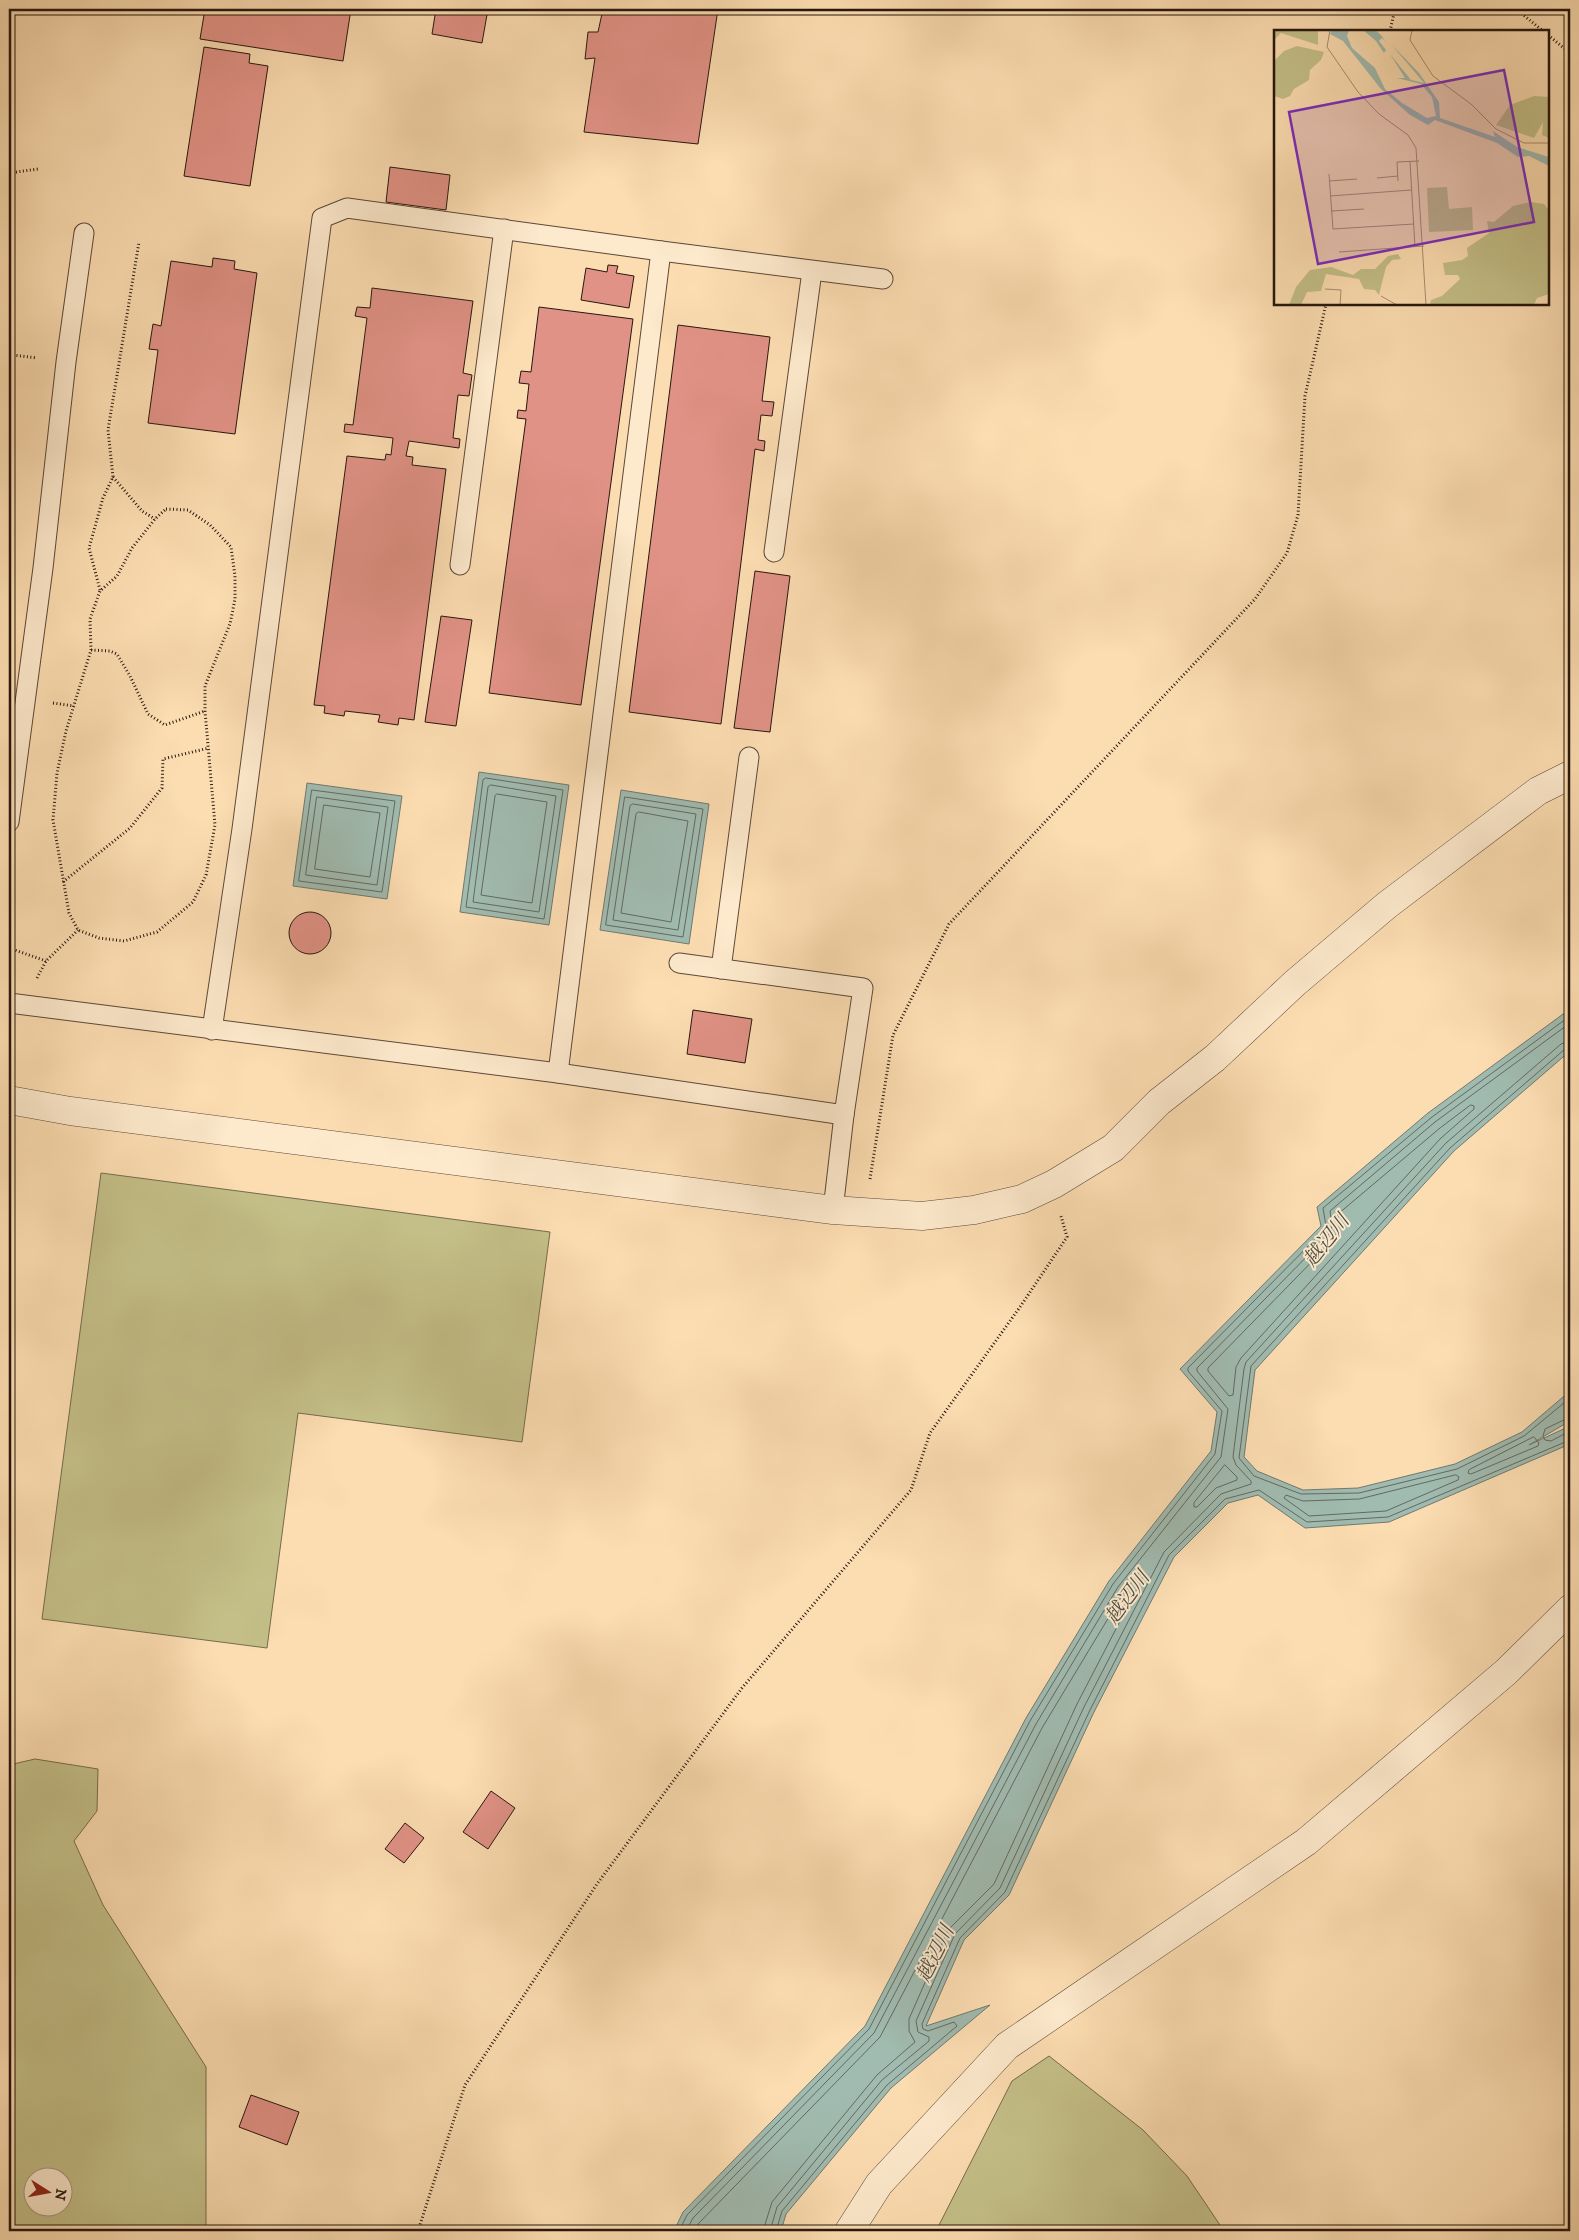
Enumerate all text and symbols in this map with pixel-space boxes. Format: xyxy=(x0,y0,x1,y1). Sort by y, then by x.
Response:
inset map xyxy=(1274,30,1549,305)
water label: 越辺川 xyxy=(1299,1208,1357,1272)
water label: 越辺川 xyxy=(1100,1565,1157,1630)
water label: 越辺川 xyxy=(912,1920,961,1986)
north arrow xyxy=(22,2168,72,2218)
text: N xyxy=(50,2187,70,2202)

